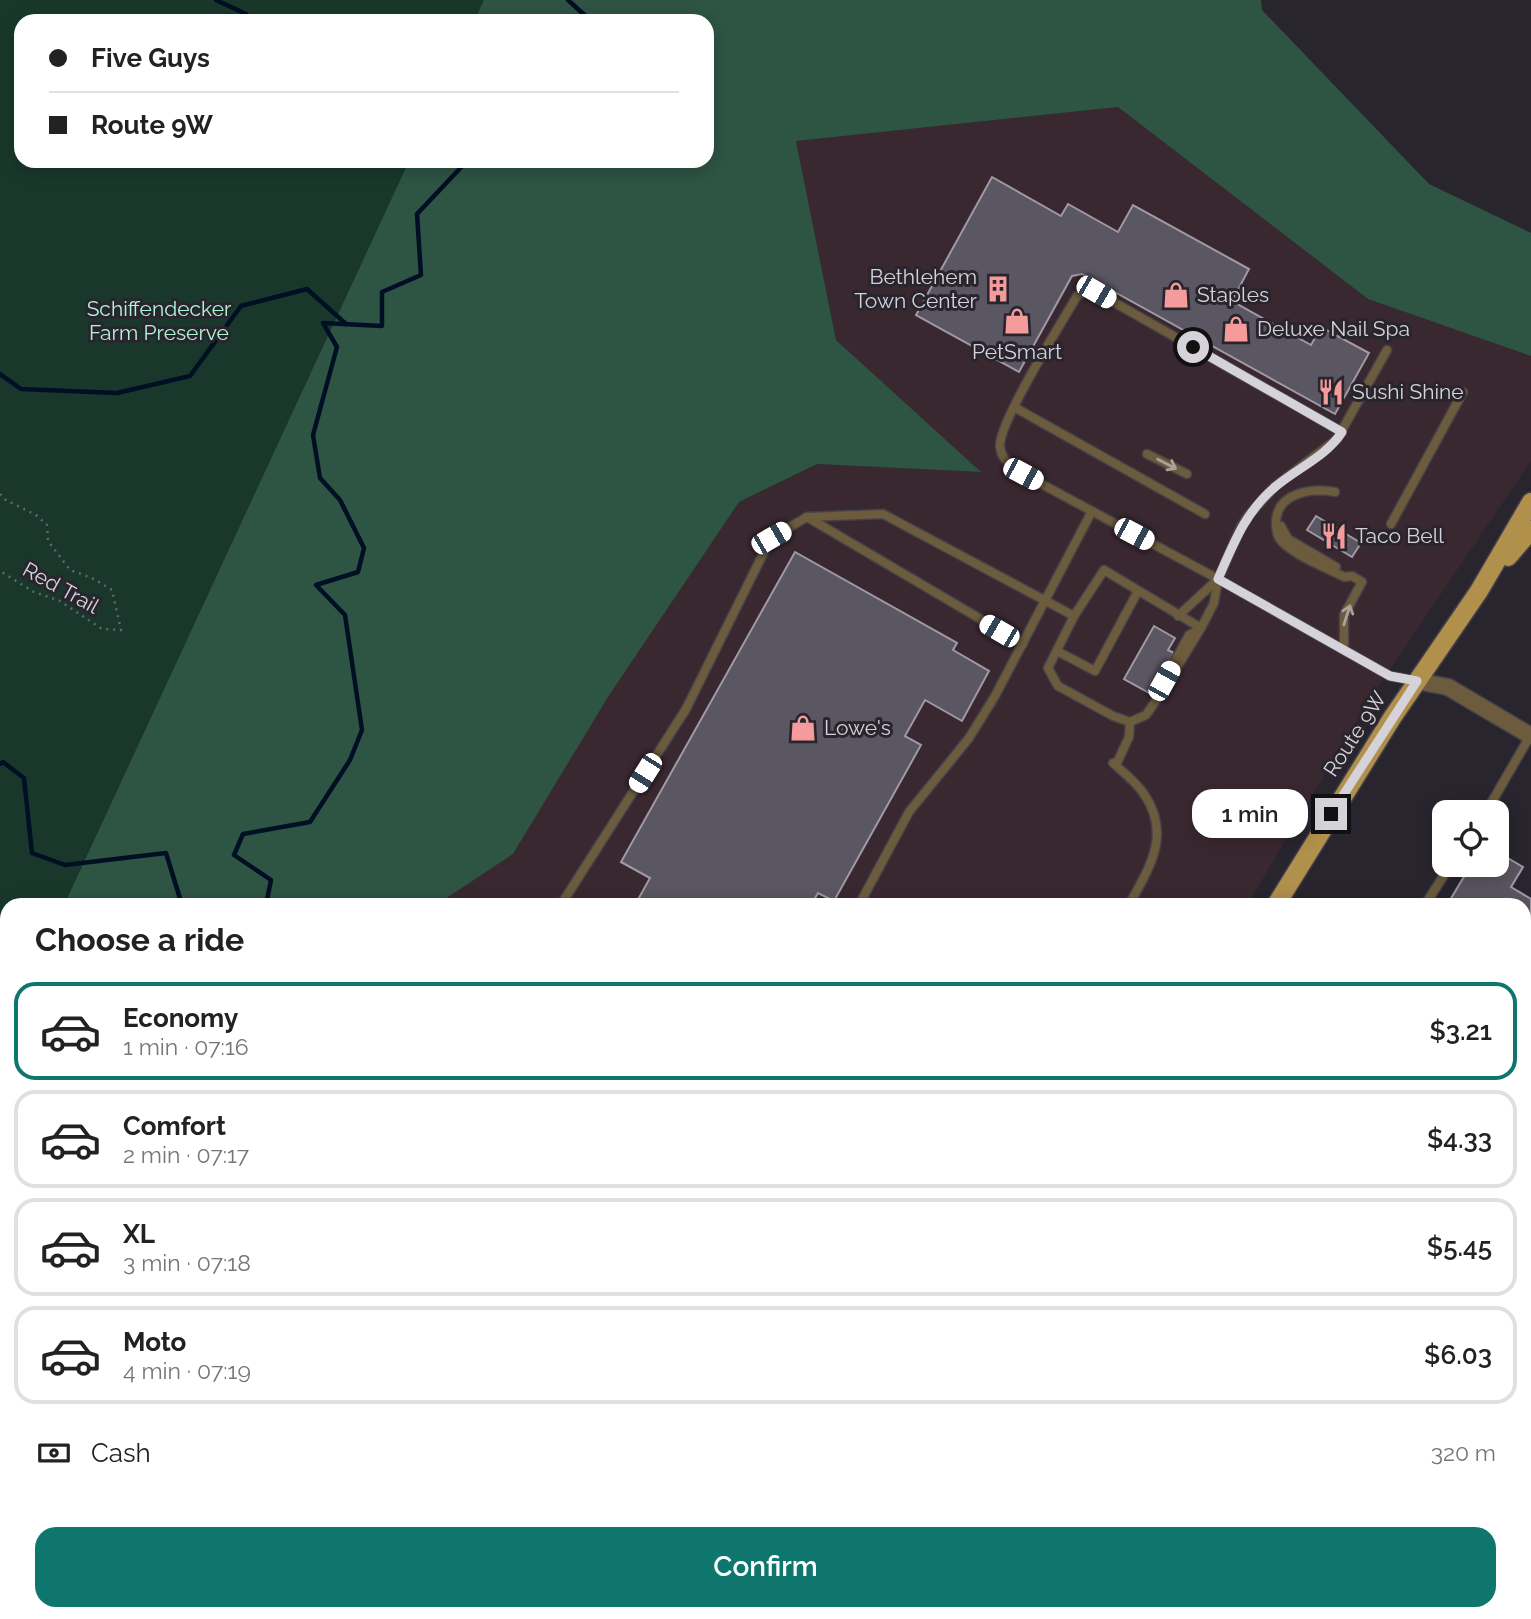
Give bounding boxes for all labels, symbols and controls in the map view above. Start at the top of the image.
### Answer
text: Five Guys [91,43,210,73]
text: Route 9W [91,110,213,140]
place label: Bethlehem Town Center [854,264,978,313]
car [1073,272,1120,312]
building icon: Bethlehem Town Center [983,274,1013,304]
shop icon: Staples [1161,280,1191,310]
place label: Staples [1197,282,1269,307]
park label: Schiffendecker Farm Preserve [87,296,232,345]
shop icon: PetSmart [1002,306,1032,336]
shop icon: Deluxe Nail Spa [1221,314,1251,344]
place label: Deluxe Nail Spa [1257,316,1410,341]
route start [1177,331,1209,363]
place label: PetSmart [972,339,1062,364]
restaurant icon: Sushi Shine [1316,377,1346,407]
place label: Sushi Shine [1352,379,1464,404]
car [1000,455,1047,493]
one-way arrow [1156,457,1177,471]
car [1111,515,1158,553]
car [748,518,795,558]
restaurant icon: Taco Bell [1319,521,1349,551]
place label: Taco Bell [1355,523,1444,548]
street label: Red Trail [19,556,104,619]
one-way arrow [1341,604,1354,626]
car [976,611,1023,651]
car [1145,658,1184,704]
street label: Route 9W [1318,687,1391,781]
shop icon: Lowe's [788,713,818,743]
place label: Lowe's [824,715,891,740]
car [625,750,666,796]
callout: 1 min [1191,790,1306,838]
route end [1315,798,1347,830]
text: 1 min [1221,800,1279,827]
map controls [1432,800,1509,877]
button: locate [1432,800,1509,877]
text: Choose a ride [35,921,244,958]
icon: car [39,1000,102,1063]
text: Economy [123,1003,238,1033]
text: $3.21 [1429,1016,1492,1046]
text: 1 min · 07:16 [123,1033,249,1060]
icon: car [39,1108,102,1171]
text: Comfort [123,1111,226,1141]
text: $4.33 [1427,1124,1492,1154]
text: 2 min · 07:17 [123,1141,249,1168]
icon: car [39,1216,102,1279]
text: XL [123,1219,155,1249]
text: $5.45 [1427,1232,1492,1262]
text: 3 min · 07:18 [123,1249,251,1276]
icon: car [39,1324,102,1387]
text: Moto [123,1327,186,1357]
text: $6.03 [1424,1340,1492,1370]
text: 4 min · 07:19 [123,1357,251,1384]
icon: cash [35,1434,73,1472]
text: Cash [91,1438,151,1468]
text: 320 m [1431,1439,1496,1466]
button: Confirm [35,1527,1496,1607]

